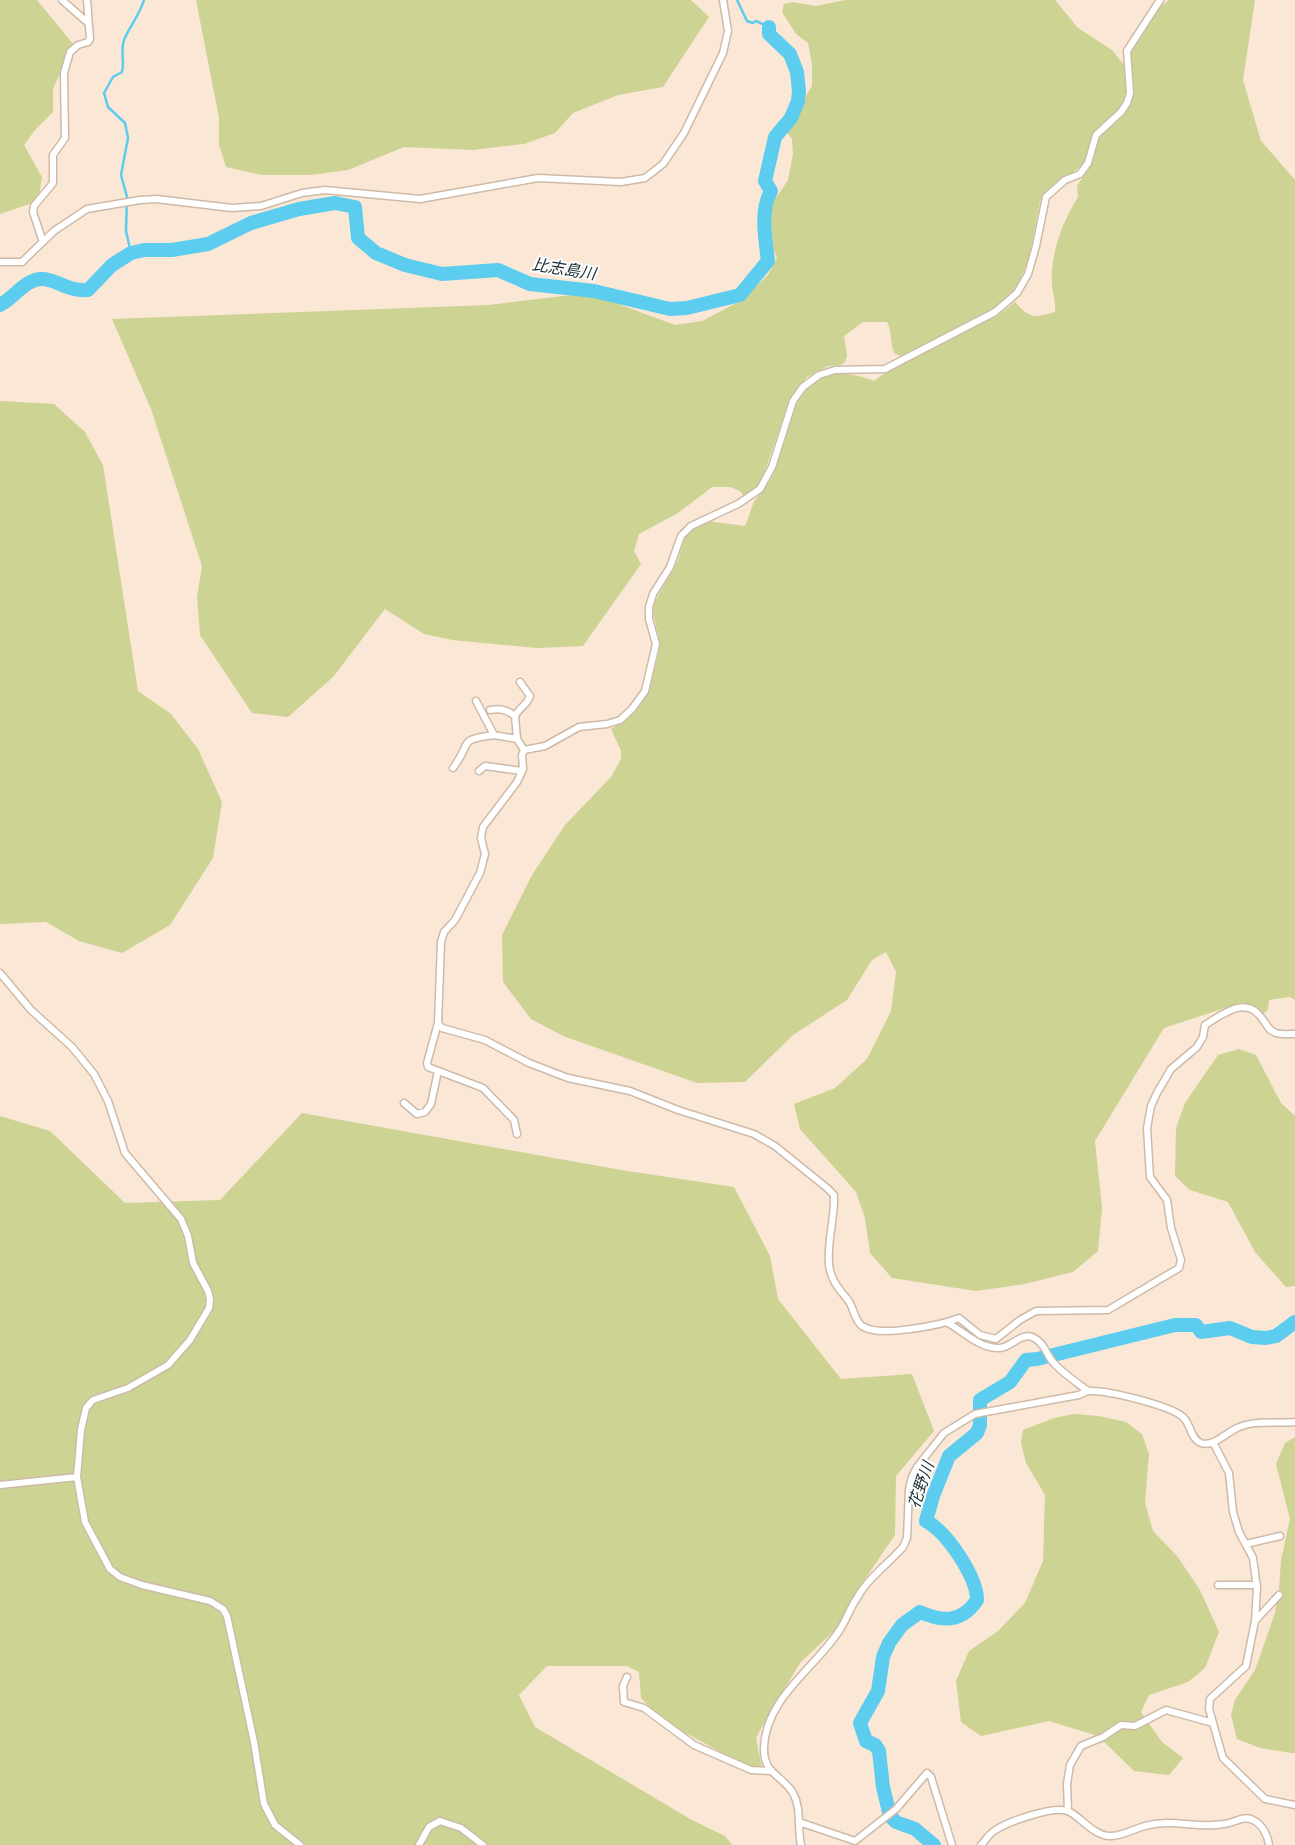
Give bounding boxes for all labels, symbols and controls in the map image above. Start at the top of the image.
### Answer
water label: 比志島川 [531,253,599,286]
water label: 花野川 [902,1457,940,1511]

